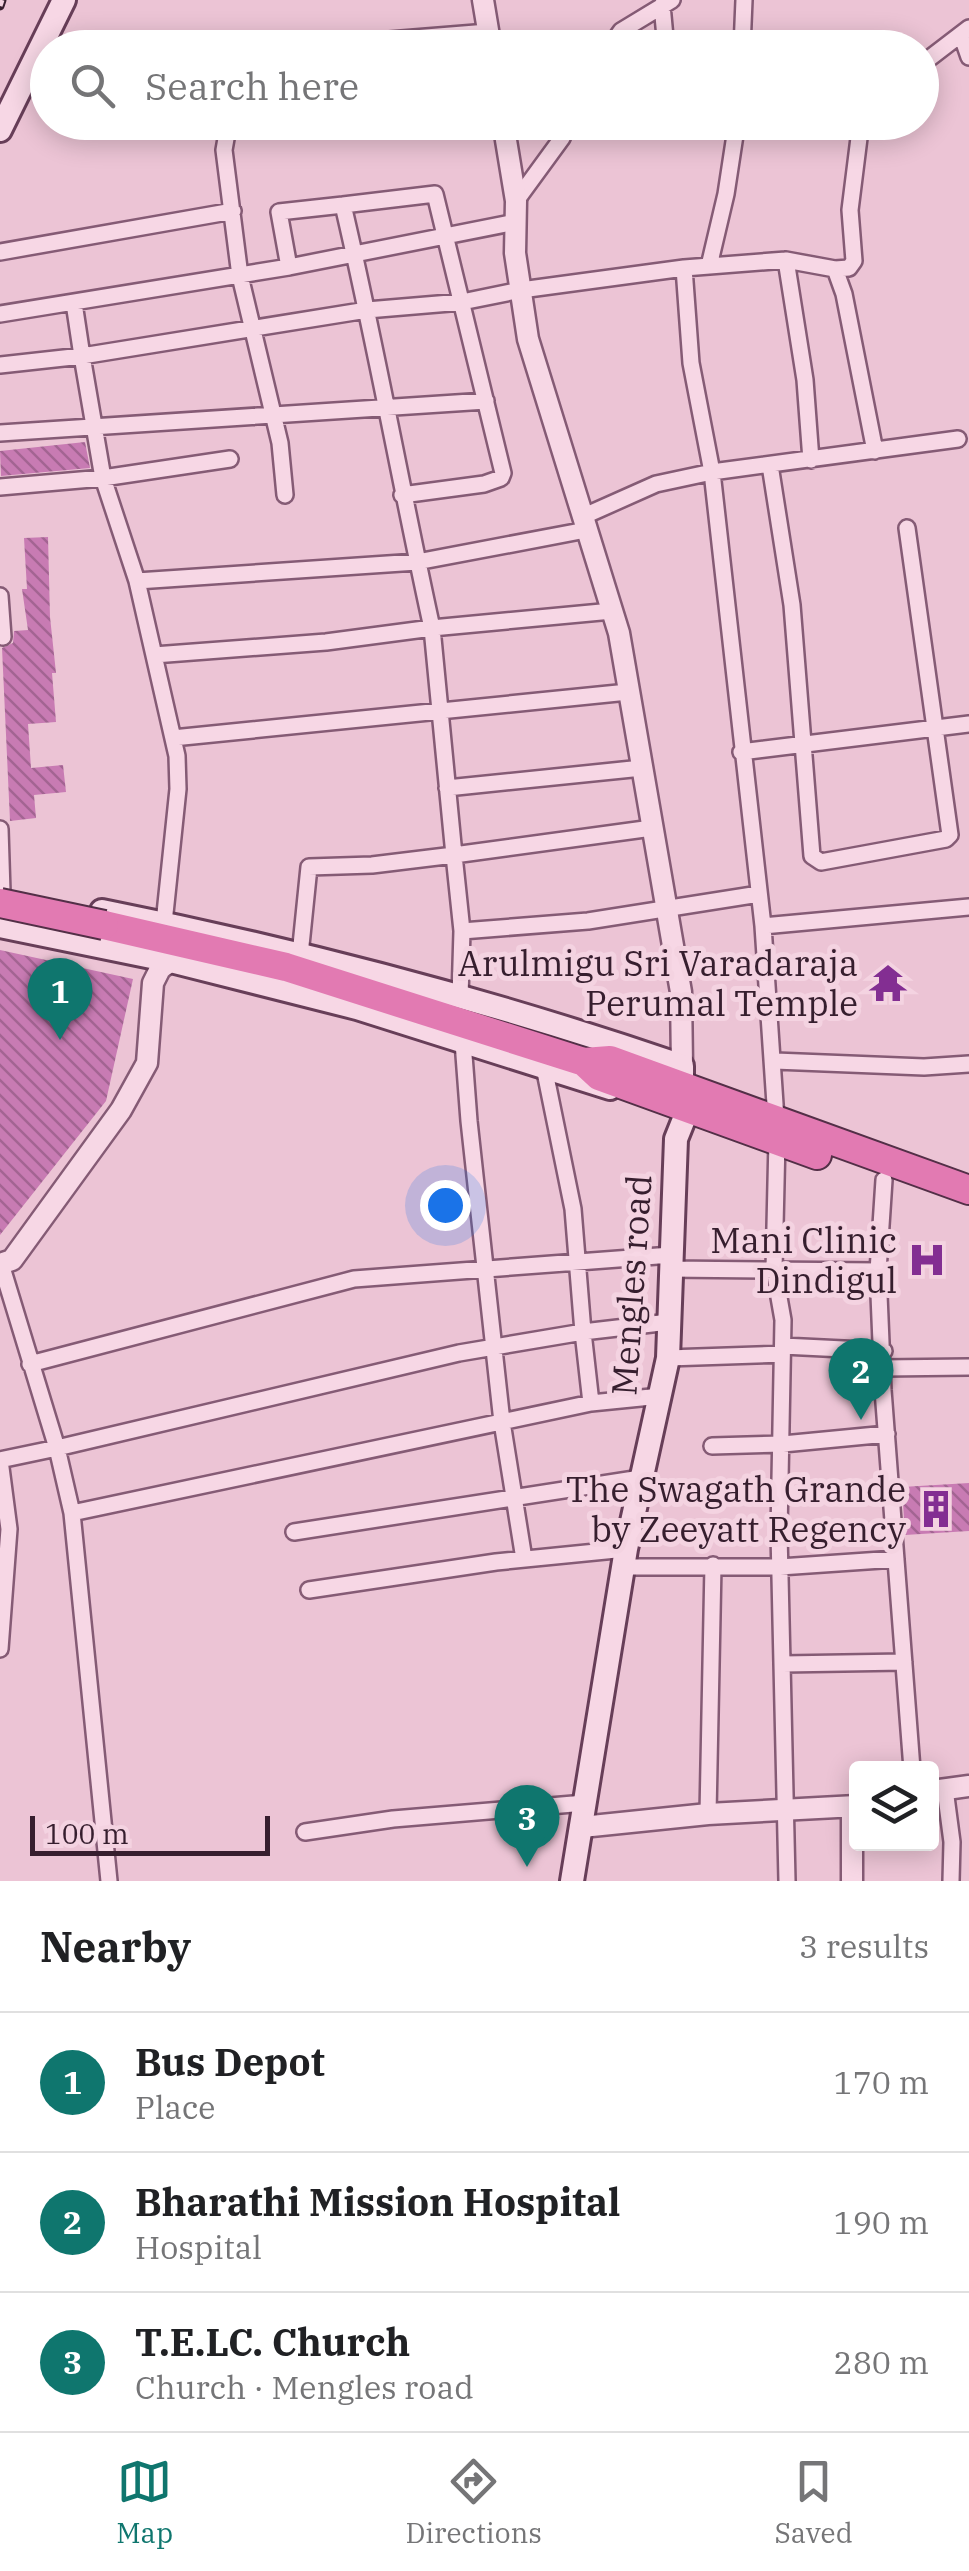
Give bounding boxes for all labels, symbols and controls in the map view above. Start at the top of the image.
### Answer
search box [30,30,939,140]
icon: search [65,58,120,113]
text: Search here [145,61,359,110]
place label: Arulmigu Sri Varadaraja Perumal Temple [458,940,858,1026]
pin: 1 [28,958,92,1040]
temple icon: Arulmigu Sri Varadaraja Perumal Temple [867,962,909,1004]
street label: Mengles road [600,1173,662,1397]
your location [420,1180,471,1231]
place label: Mani Clinic Dindigul [710,1217,897,1303]
hospital icon: Mani Clinic Dindigul [906,1239,948,1281]
pin: 2 [828,1338,894,1420]
place label: The Swagath Grande by Zeeyatt Regency [566,1466,906,1552]
building icon: The Swagath Grande by Zeeyatt Regency [915,1488,957,1530]
map controls [849,1761,939,1851]
button: layers [849,1761,939,1851]
pin: 3 [494,1784,560,1867]
scale bar [30,1811,270,1856]
text: 100 m [45,1815,129,1852]
text: Nearby [40,1919,191,1974]
text: 3 results [799,1925,929,1967]
text: Bus Depot [135,2037,325,2086]
text: 1 [63,2061,82,2103]
text: 170 m [833,2061,929,2103]
text: Place [135,2086,215,2128]
text: Bharathi Mission Hospital [135,2177,620,2226]
text: 2 [63,2201,82,2243]
text: 190 m [833,2201,929,2243]
text: Hospital [135,2226,262,2268]
text: T.E.LC. Church [135,2317,410,2366]
text: 3 [63,2341,82,2383]
text: 280 m [833,2341,929,2383]
text: Church · Mengles road [135,2366,474,2408]
tab: Map [116,2454,173,2551]
tab: Directions [405,2454,542,2551]
tab: Saved [774,2454,853,2551]

